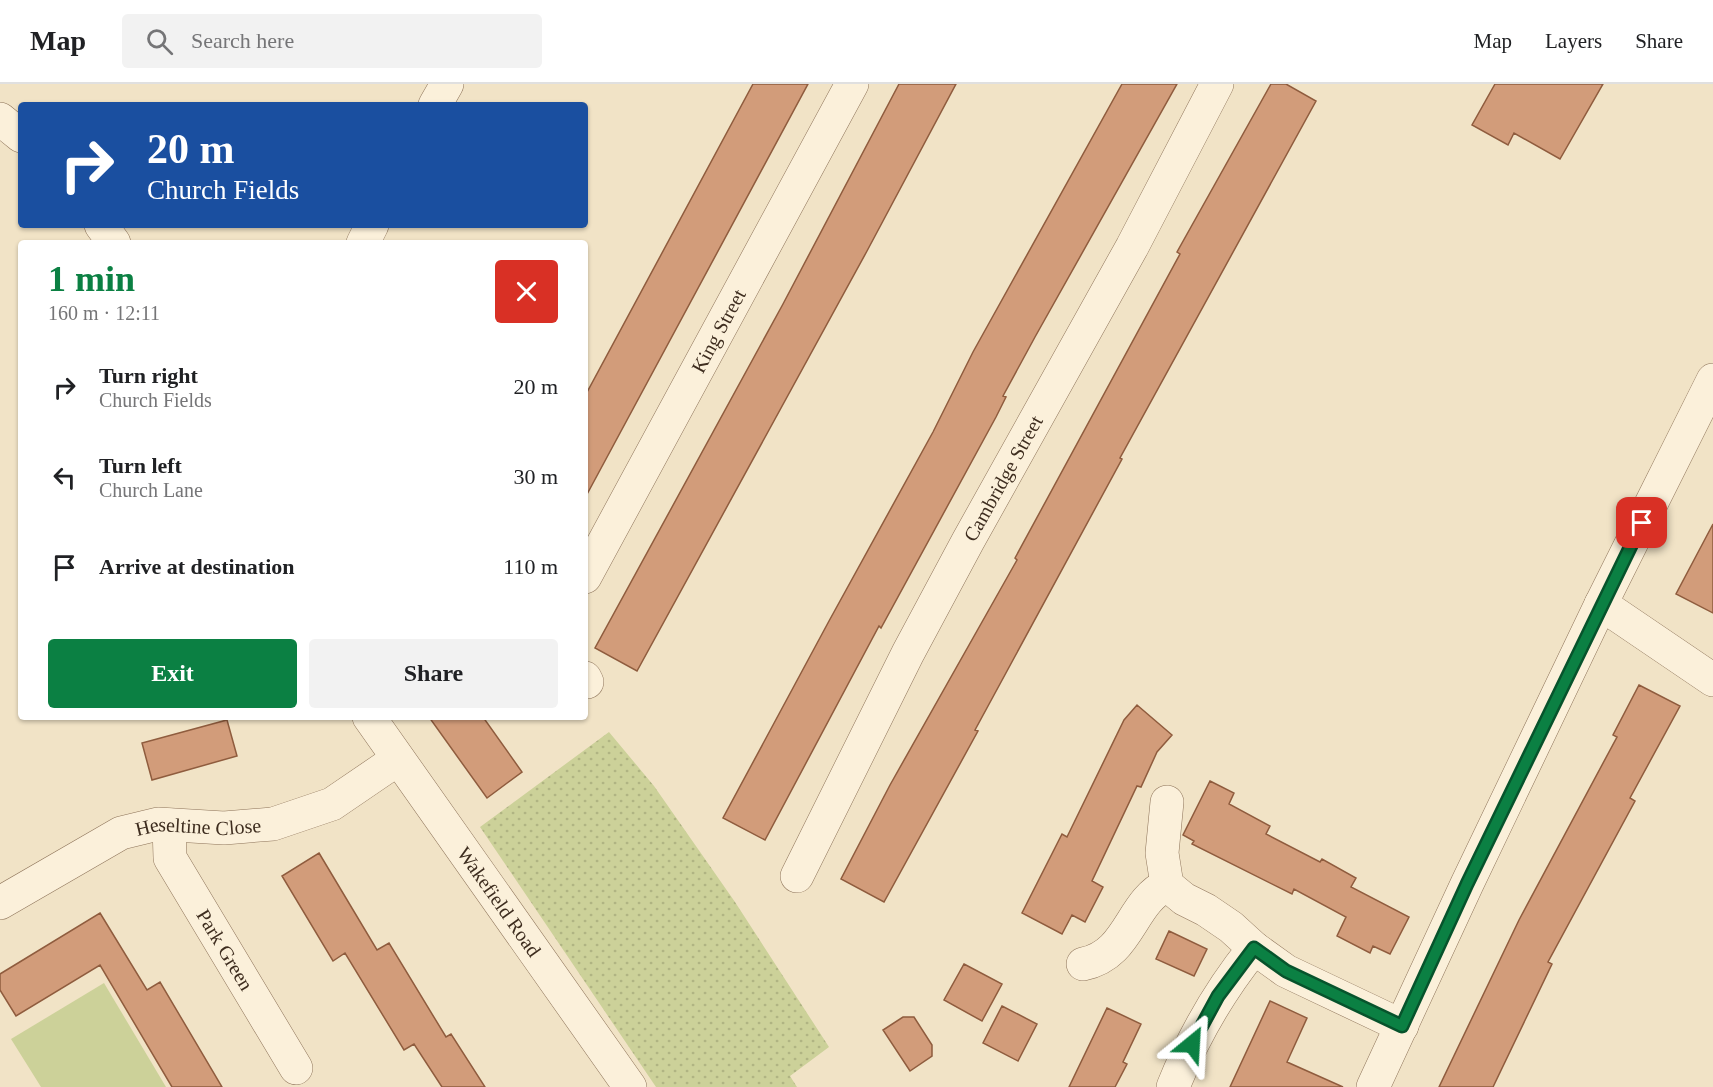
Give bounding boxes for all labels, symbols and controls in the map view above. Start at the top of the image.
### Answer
search box [122,14,542,68]
text: Map [30,25,86,56]
icon: search [143,25,176,58]
text: Search here [191,28,294,53]
text: Map [1474,29,1512,53]
text: Layers [1545,29,1602,53]
text: Share [1635,29,1683,53]
icon: right [48,126,126,204]
text: 20 m [147,126,235,172]
text: Church Fields [147,175,299,205]
text: 1 min [48,259,135,299]
button: close [495,260,558,323]
street label: King Street [687,285,750,376]
text: 160 m · 12:11 [48,302,160,324]
text: Turn right [99,363,198,388]
icon: right [48,371,81,404]
text: 20 m [513,374,558,399]
text: Church Fields [99,389,212,411]
street label: Cambridge Street [959,411,1047,545]
text: Turn left [99,453,182,478]
icon: left [48,461,81,494]
text: 30 m [513,464,558,489]
text: Church Lane [99,479,203,501]
pin [1616,497,1667,548]
icon: arrive [1625,506,1658,539]
icon: arrive [48,551,81,584]
text: Arrive at destination [99,554,295,579]
text: 110 m [503,554,558,579]
button: Exit [48,639,297,708]
button: Share [309,639,558,708]
street label: Heseltine Close [133,813,262,840]
street label: Wakefield Road [453,843,545,961]
street label: Park Green [192,905,258,994]
position arrow [1160,1012,1224,1076]

